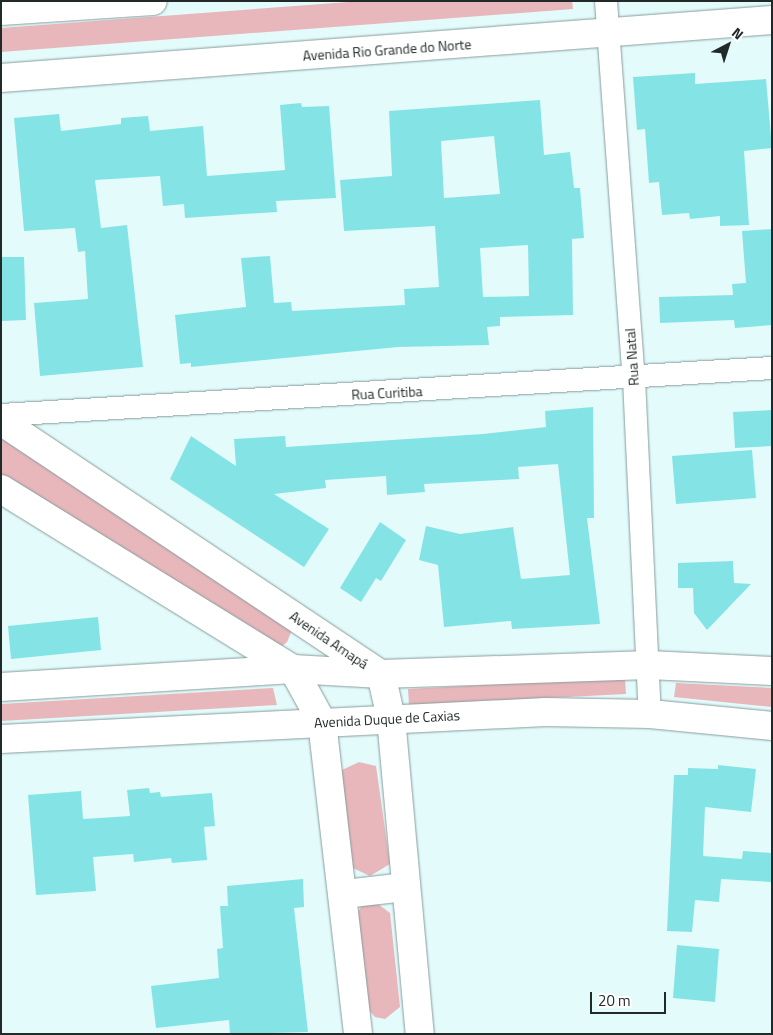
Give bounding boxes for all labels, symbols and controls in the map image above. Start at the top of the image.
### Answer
north arrow [703,20,753,70]
text: N [727,22,748,44]
street label: Avenida Rio Grande do Norte [302,36,472,64]
street label: Rua Natal [622,328,642,386]
street label: Rua Curitiba [351,383,423,403]
street label: Avenida Amapá [286,608,372,672]
street label: Avenida Duque de Caxias [313,707,461,731]
scale bar [593,982,669,1014]
text: 20 m [598,989,631,1012]

